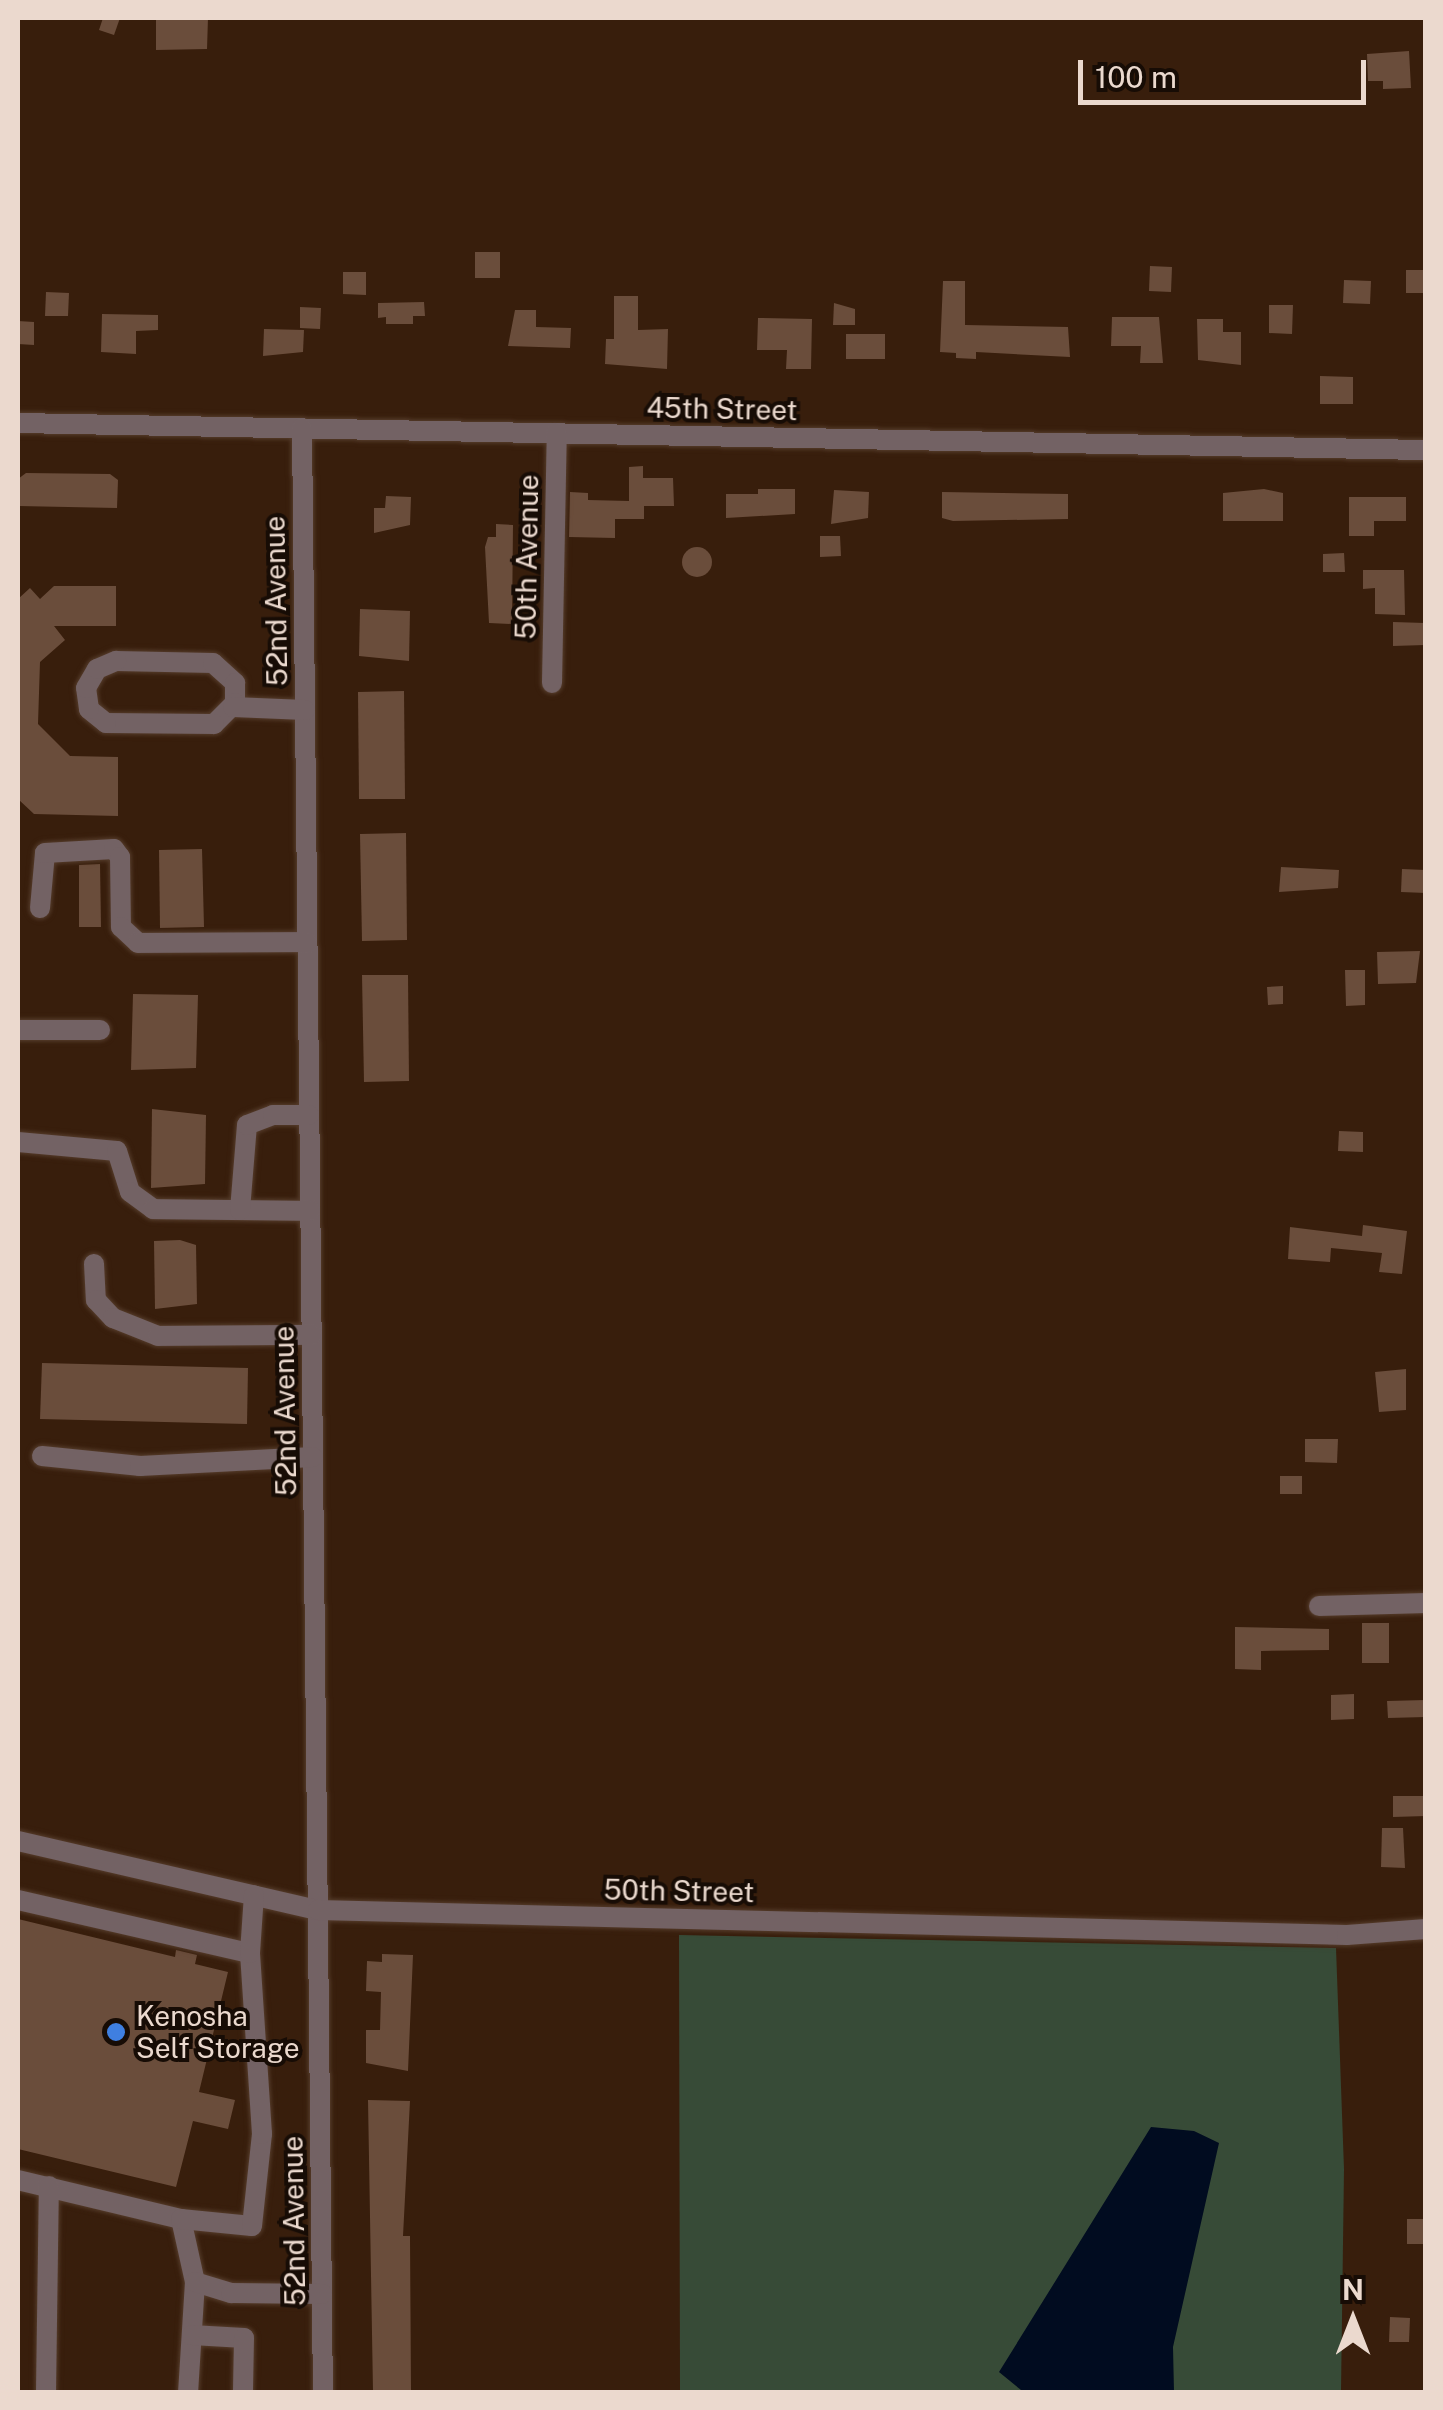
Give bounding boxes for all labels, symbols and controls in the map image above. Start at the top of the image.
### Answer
scale bar [1083,40,1370,102]
text: 100 m [1095,59,1177,95]
street label: 45th Street [646,391,798,427]
street label: 50th Avenue [509,474,545,640]
street label: 52nd Avenue [258,515,294,687]
street label: 52nd Avenue [267,1325,303,1497]
street label: 50th Street [603,1873,755,1909]
place label: Kenosha Self Storage [136,1999,300,2065]
marker: Kenosha Self Storage [105,2021,127,2043]
street label: 52nd Avenue [276,2135,312,2307]
north arrow [1303,2270,1403,2370]
text: N [1342,2273,1364,2306]

